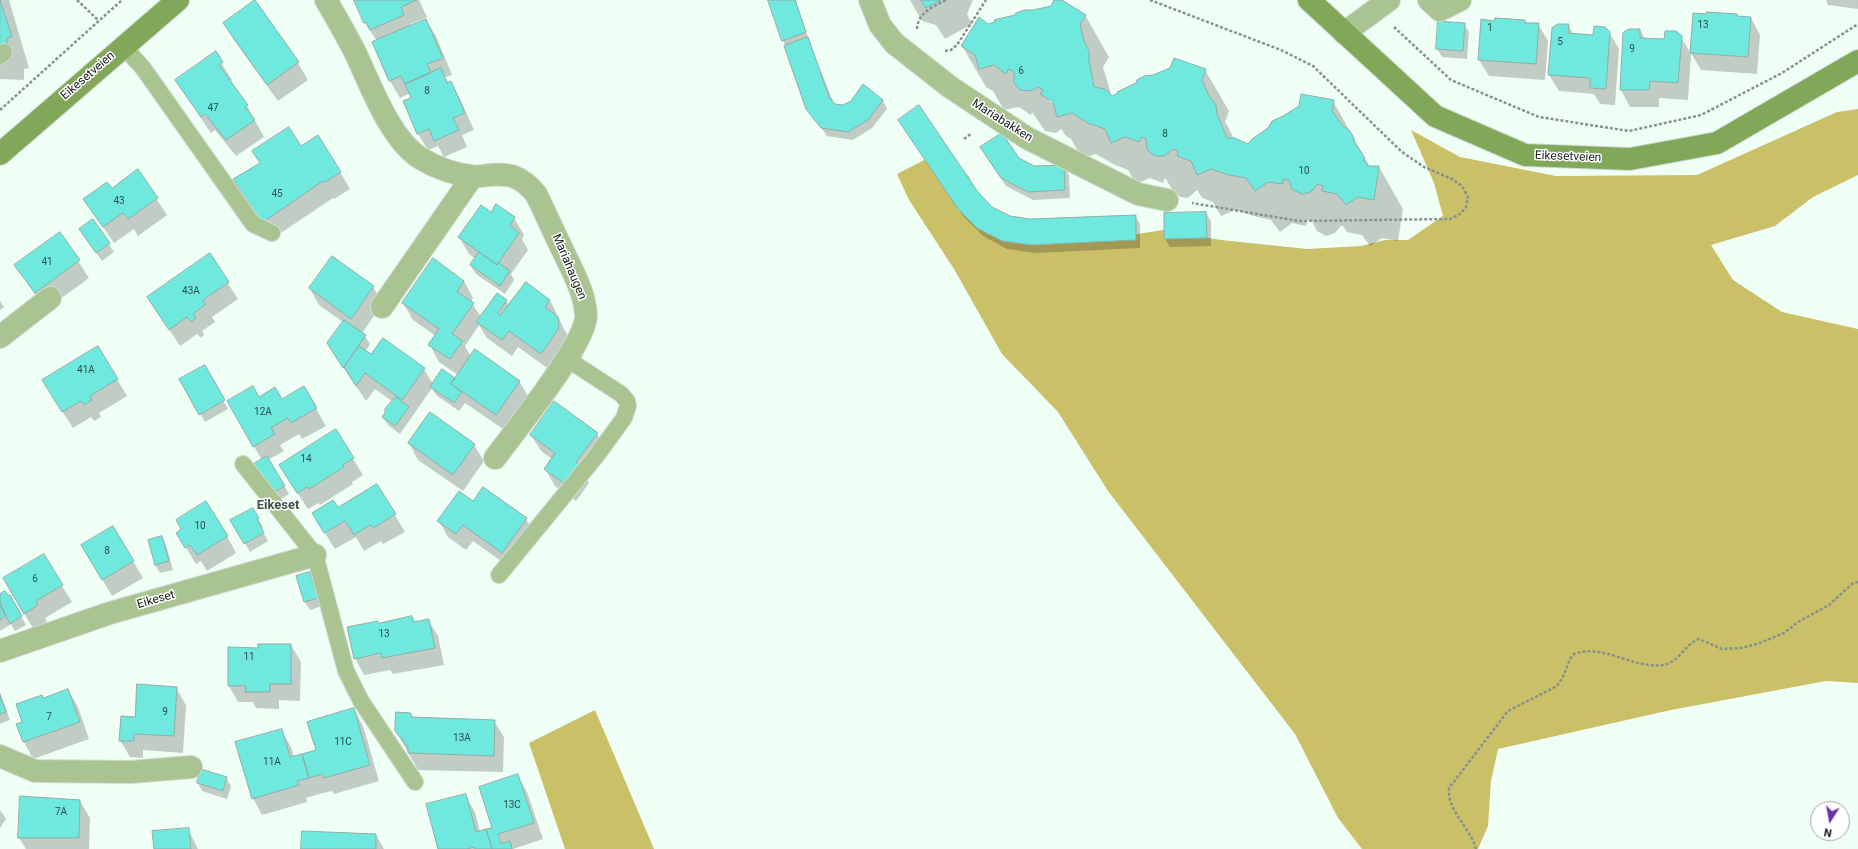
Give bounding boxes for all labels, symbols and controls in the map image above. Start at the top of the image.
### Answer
house number: 13 [1697,19,1709,31]
house number: 1 [1487,22,1493,34]
house number: 5 [1557,36,1563,48]
house number: 9 [1629,43,1635,55]
street label: Eikesetveien [58,49,118,103]
house number: 6 [1018,65,1024,77]
house number: 8 [424,85,430,97]
street label: Mariabakken [969,97,1035,145]
house number: 47 [207,102,219,114]
house number: 8 [1162,128,1168,140]
street label: Eikesetveien [1534,149,1602,165]
house number: 10 [1298,165,1310,177]
house number: 45 [271,188,283,200]
house number: 43 [113,195,125,207]
street label: Mariahaugen [549,232,589,302]
house number: 41 [41,256,53,268]
house number: 43A [182,285,200,297]
house number: 41A [77,364,95,376]
house number: 12A [254,406,272,418]
house number: 14 [300,453,312,465]
district label: Eikeset [257,498,299,514]
house number: 10 [194,520,206,532]
house number: 8 [104,545,110,557]
house number: 6 [32,573,38,585]
street label: Eikeset [135,588,177,612]
house number: 13 [378,628,390,640]
house number: 11 [243,651,255,663]
house number: 9 [162,706,168,718]
house number: 7 [46,711,52,723]
house number: 13A [453,732,471,744]
house number: 11C [334,736,352,748]
house number: 11A [263,756,281,768]
house number: 13C [503,799,521,811]
north arrow [1810,801,1850,841]
house number: 7A [55,806,67,818]
text: N [1823,825,1833,839]

